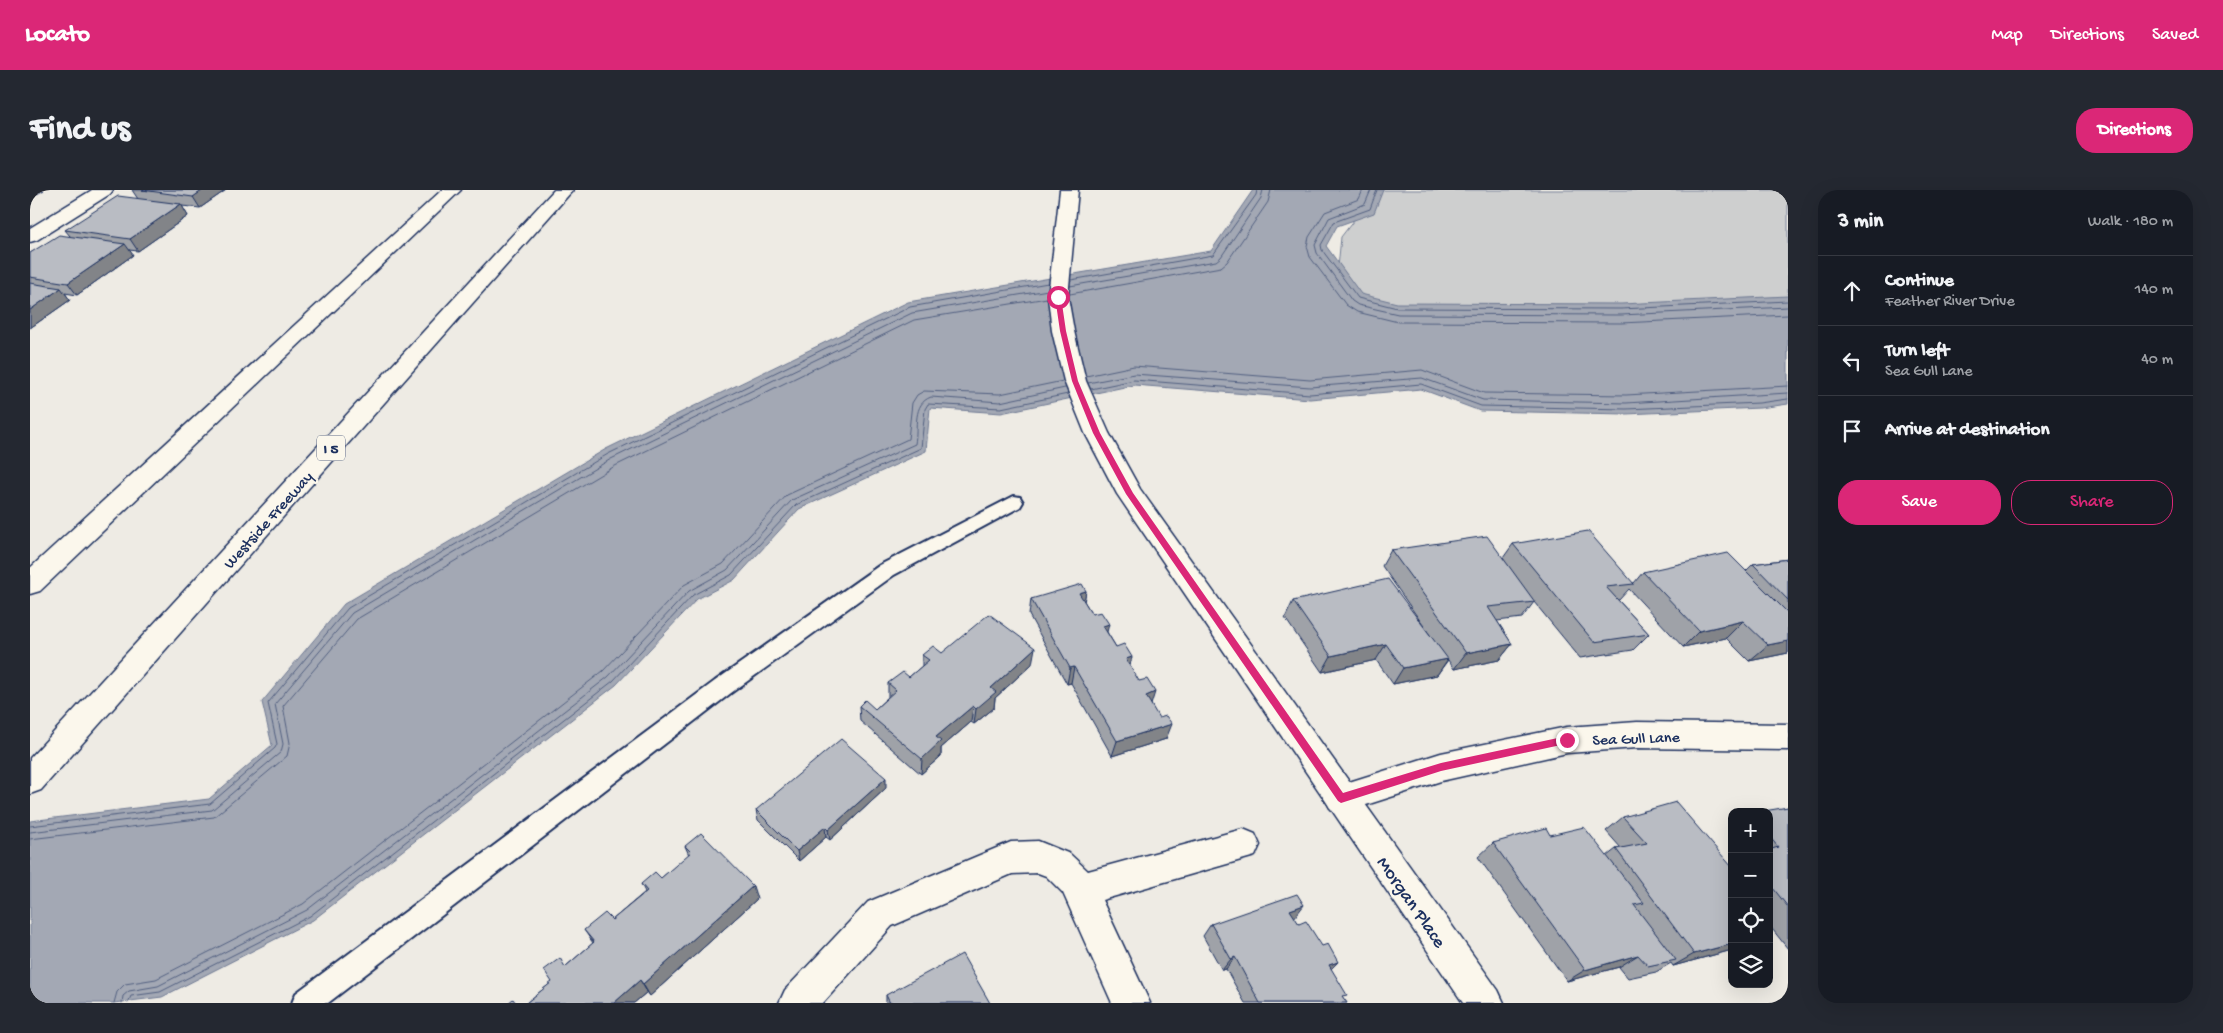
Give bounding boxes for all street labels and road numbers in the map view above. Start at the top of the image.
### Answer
road number: I 5 [317,436,345,460]
street label: Westside Freeway [221,469,318,574]
street label: Sea Gull Lane [1592,729,1681,752]
street label: Morgan Place [1370,853,1450,953]

